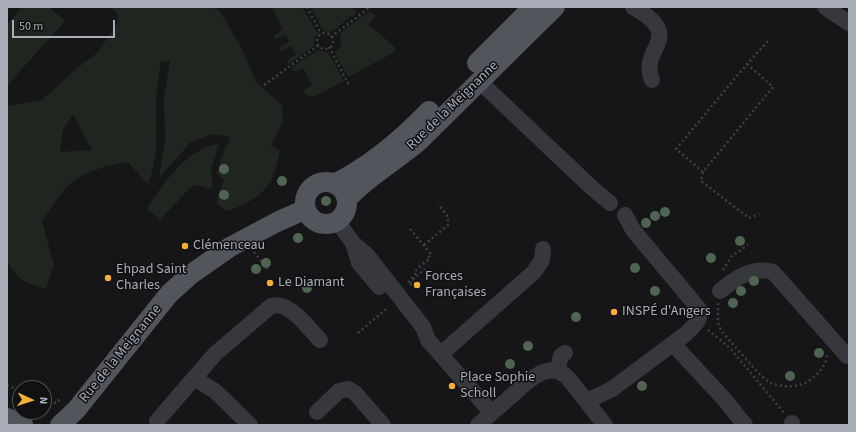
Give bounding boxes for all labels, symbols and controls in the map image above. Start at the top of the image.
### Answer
scale bar [14,12,117,38]
text: 50 m [19,18,43,35]
street label: Rue de la Meignanne [404,58,502,154]
place label: Clémenceau [193,238,265,254]
marker: Clémenceau [180,241,190,251]
place label: Ehpad Saint Charles [116,262,187,294]
place label: Forces Françaises [425,269,486,302]
marker: Ehpad Saint Charles [103,273,113,283]
place label: Le Diamant [278,275,345,291]
marker: Le Diamant [265,278,275,288]
marker: Forces Françaises [412,280,422,290]
street label: Rue de la Meignanne [76,302,166,406]
place label: INSPÉ d'Angers [622,304,711,320]
marker: INSPÉ d'Angers [609,307,619,317]
place label: Place Sophie Scholl [460,370,535,402]
north arrow [12,380,52,420]
marker: Place Sophie Scholl [447,381,457,391]
text: N [36,397,51,405]

